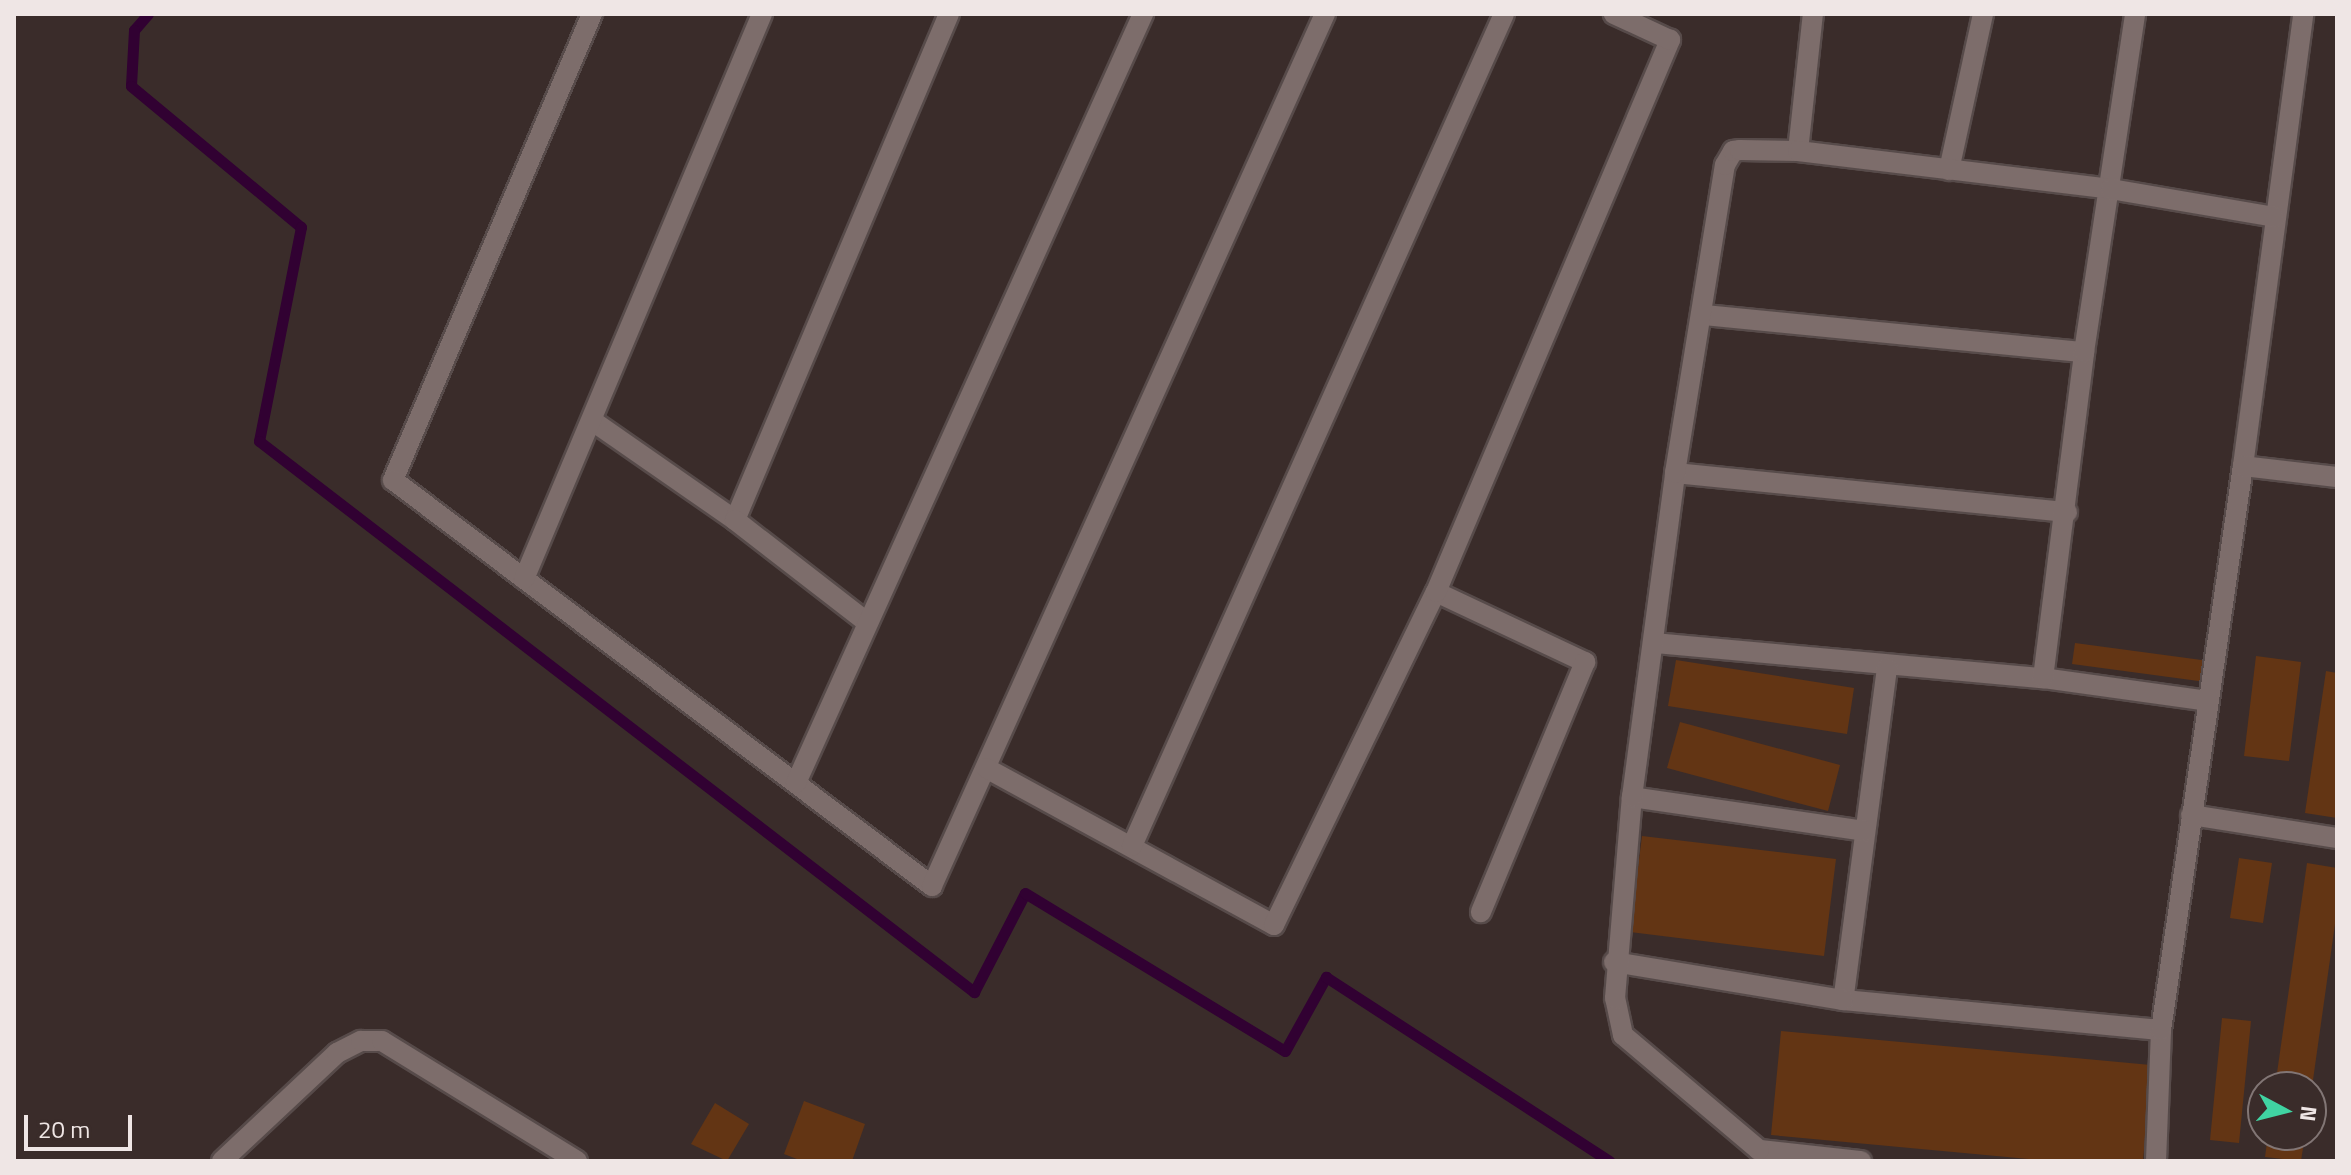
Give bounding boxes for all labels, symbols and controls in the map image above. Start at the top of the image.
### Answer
north arrow [2247,1071,2327,1151]
scale bar [28,1099,136,1149]
text: N [2291,1104,2327,1123]
text: 20 m [38,1111,90,1147]

